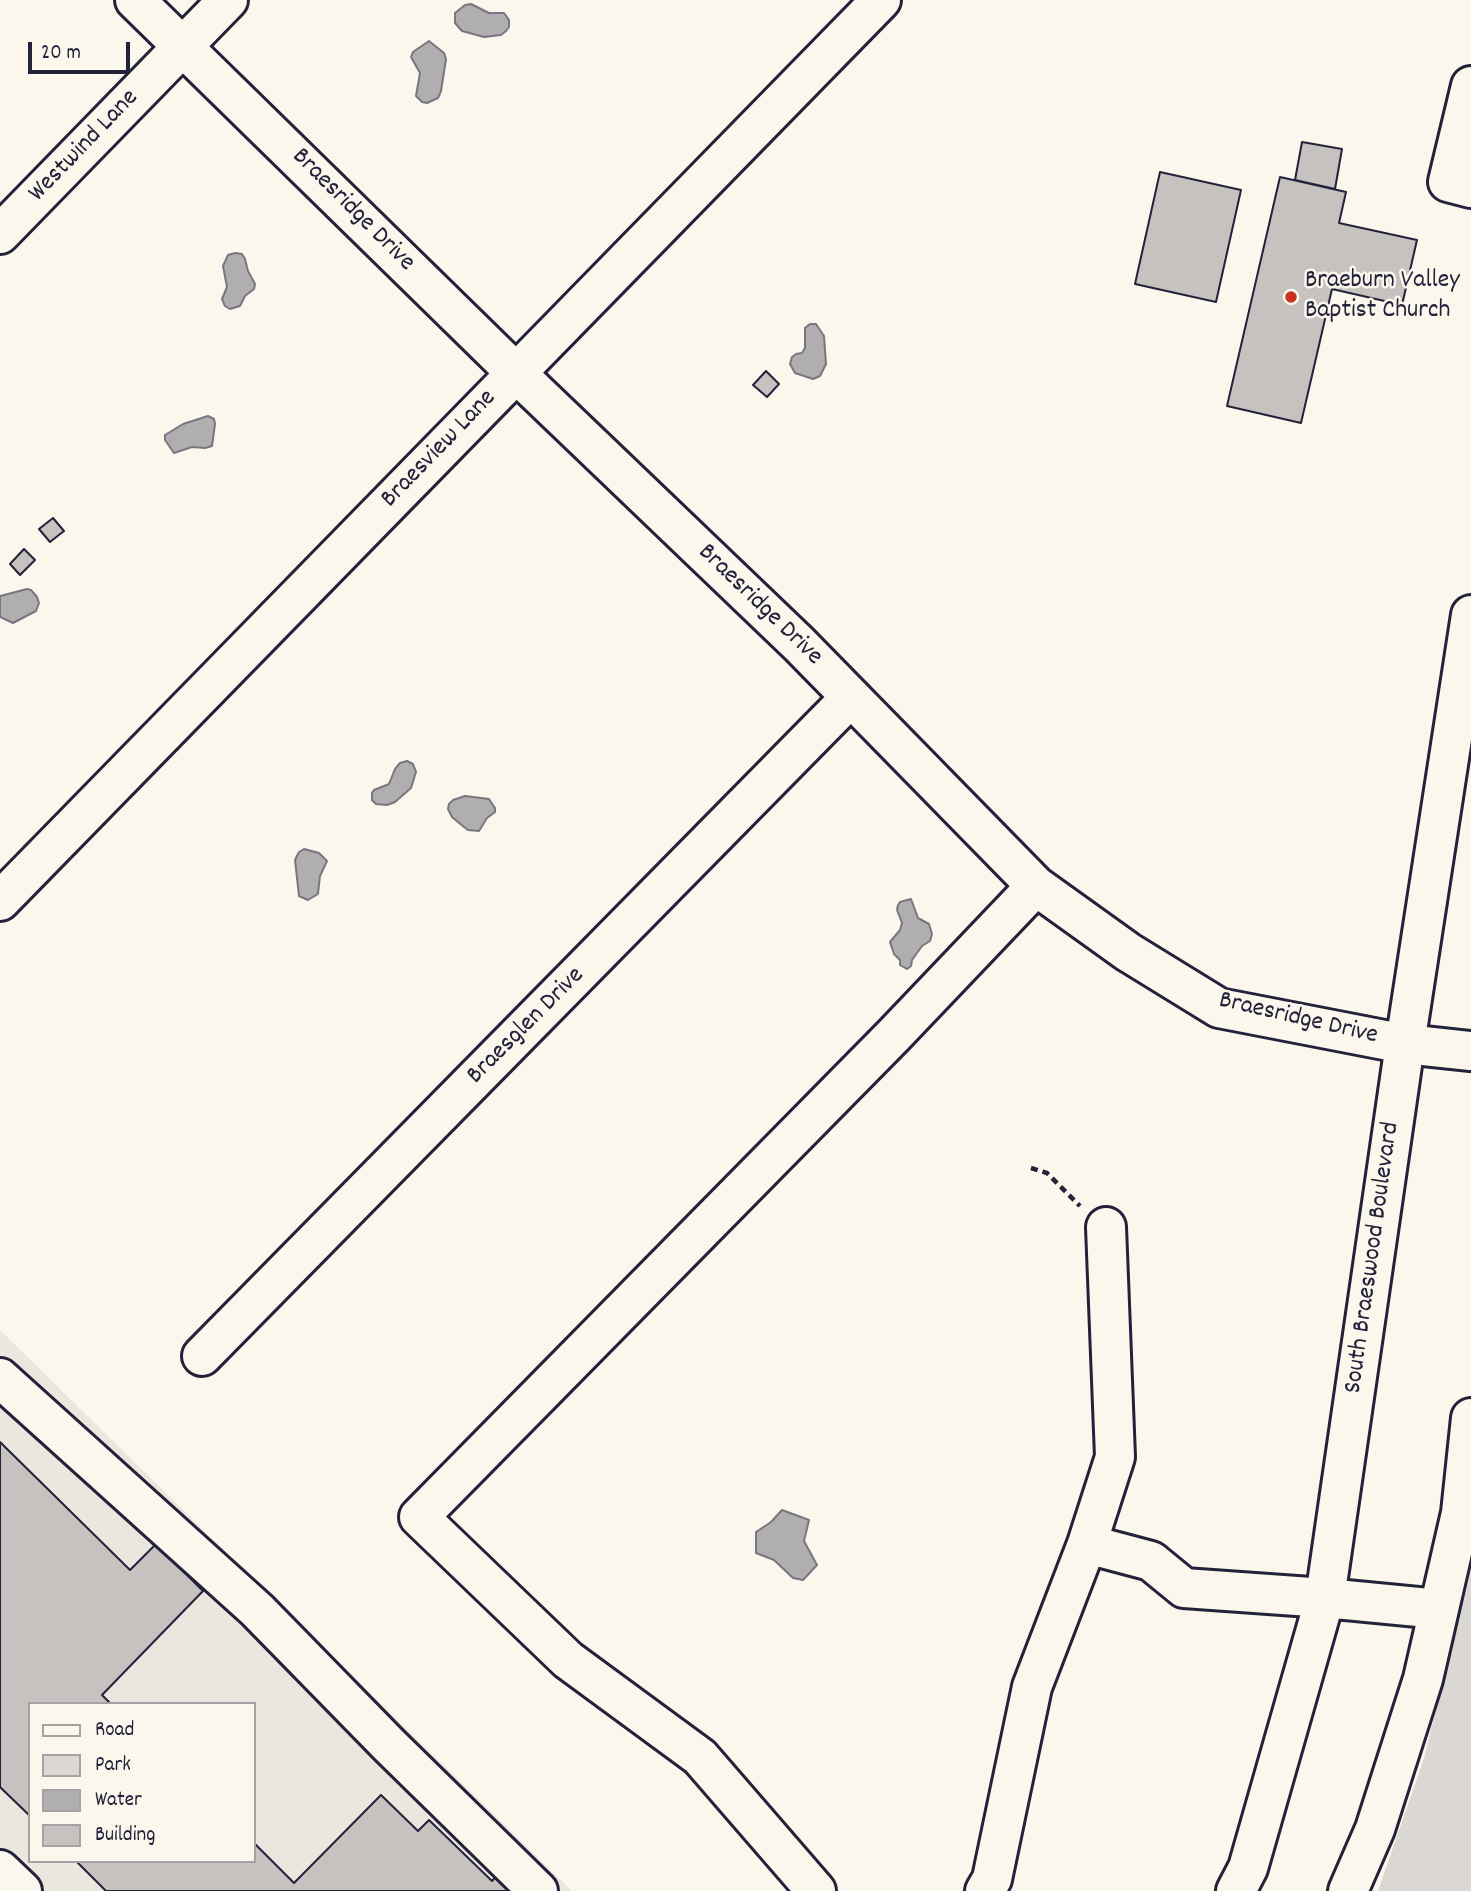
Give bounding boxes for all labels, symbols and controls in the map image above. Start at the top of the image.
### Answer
scale bar [32,28,133,72]
text: 20 m [41,39,81,69]
street label: Westwind Lane [23,84,147,210]
street label: Braesridge Drive [284,143,420,279]
place label: Braeburn Valley Baptist Church [1305,266,1460,328]
marker: Braeburn Valley Baptist Church [1283,289,1299,305]
street label: Braesview Lane [376,384,504,516]
street label: Braesridge Drive [690,538,828,674]
street label: Braesglen Drive [462,962,592,1092]
street label: Braesridge Drive [1216,987,1380,1053]
street label: South Braeswood Boulevard [1339,1120,1409,1396]
legend [28,1702,256,1863]
text: Road [95,1716,134,1746]
text: Park [95,1751,131,1781]
text: Water [95,1786,142,1816]
text: Building [95,1821,155,1851]

